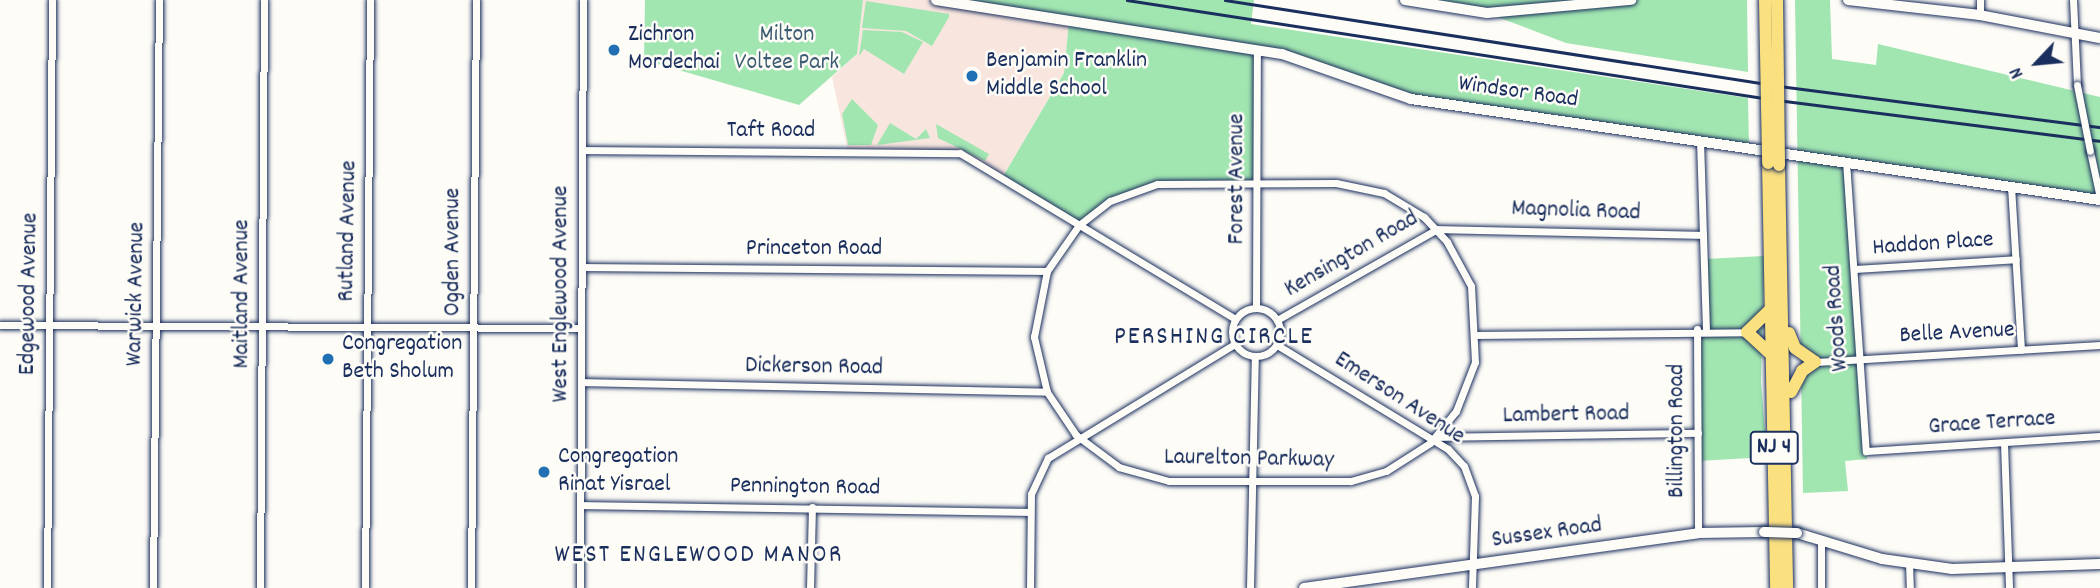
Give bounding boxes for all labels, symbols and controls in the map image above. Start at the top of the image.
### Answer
place label: Zichron Mordechai [628,22,720,78]
park label: Milton Voltee Park [735,22,839,78]
north arrow [2002,28,2072,98]
marker: Zichron Mordechai [606,42,622,58]
place label: Benjamin Franklin Middle School [986,48,1147,104]
text: N [2003,62,2032,83]
marker: Benjamin Franklin Middle School [964,68,980,84]
street label: Windsor Road [1456,70,1580,116]
street label: Forest Avenue [1224,114,1252,244]
street label: Taft Road [727,118,815,146]
street label: Rutland Avenue [333,160,365,302]
street label: West Englewood Avenue [548,186,576,402]
street label: Ogden Avenue [440,188,468,316]
street label: Magnolia Road [1511,195,1641,229]
street label: Kensington Road [1280,205,1424,305]
street label: Edgewood Avenue [14,213,46,375]
street label: Maitland Avenue [229,219,257,369]
street label: Warwick Avenue [121,222,153,366]
street label: Haddon Place [1871,226,1995,264]
street label: Princeton Road [746,236,882,264]
street label: Woods Road [1820,264,1856,372]
street label: Belle Avenue [1899,317,2015,351]
district label: PERSHING CIRCLE [1116,322,1312,354]
place label: Congregation Beth Sholum [342,331,462,387]
street label: Emerson Avenue [1328,346,1470,452]
marker: Congregation Beth Sholum [320,351,336,367]
street label: Dickerson Road [745,352,883,384]
street label: Billington Road [1664,364,1692,498]
street label: Lambert Road [1502,400,1630,432]
street label: Grace Terrace [1927,405,2057,443]
road number: NJ 4 [1750,428,1798,468]
place label: Congregation Rinat Yisrael [558,444,678,500]
street label: Laurelton Parkway [1164,444,1334,476]
marker: Congregation Rinat Yisrael [536,464,552,480]
street label: Pennington Road [729,472,881,504]
street label: Sussex Road [1490,512,1604,556]
district label: WEST ENGLEWOOD MANOR [557,540,841,572]

